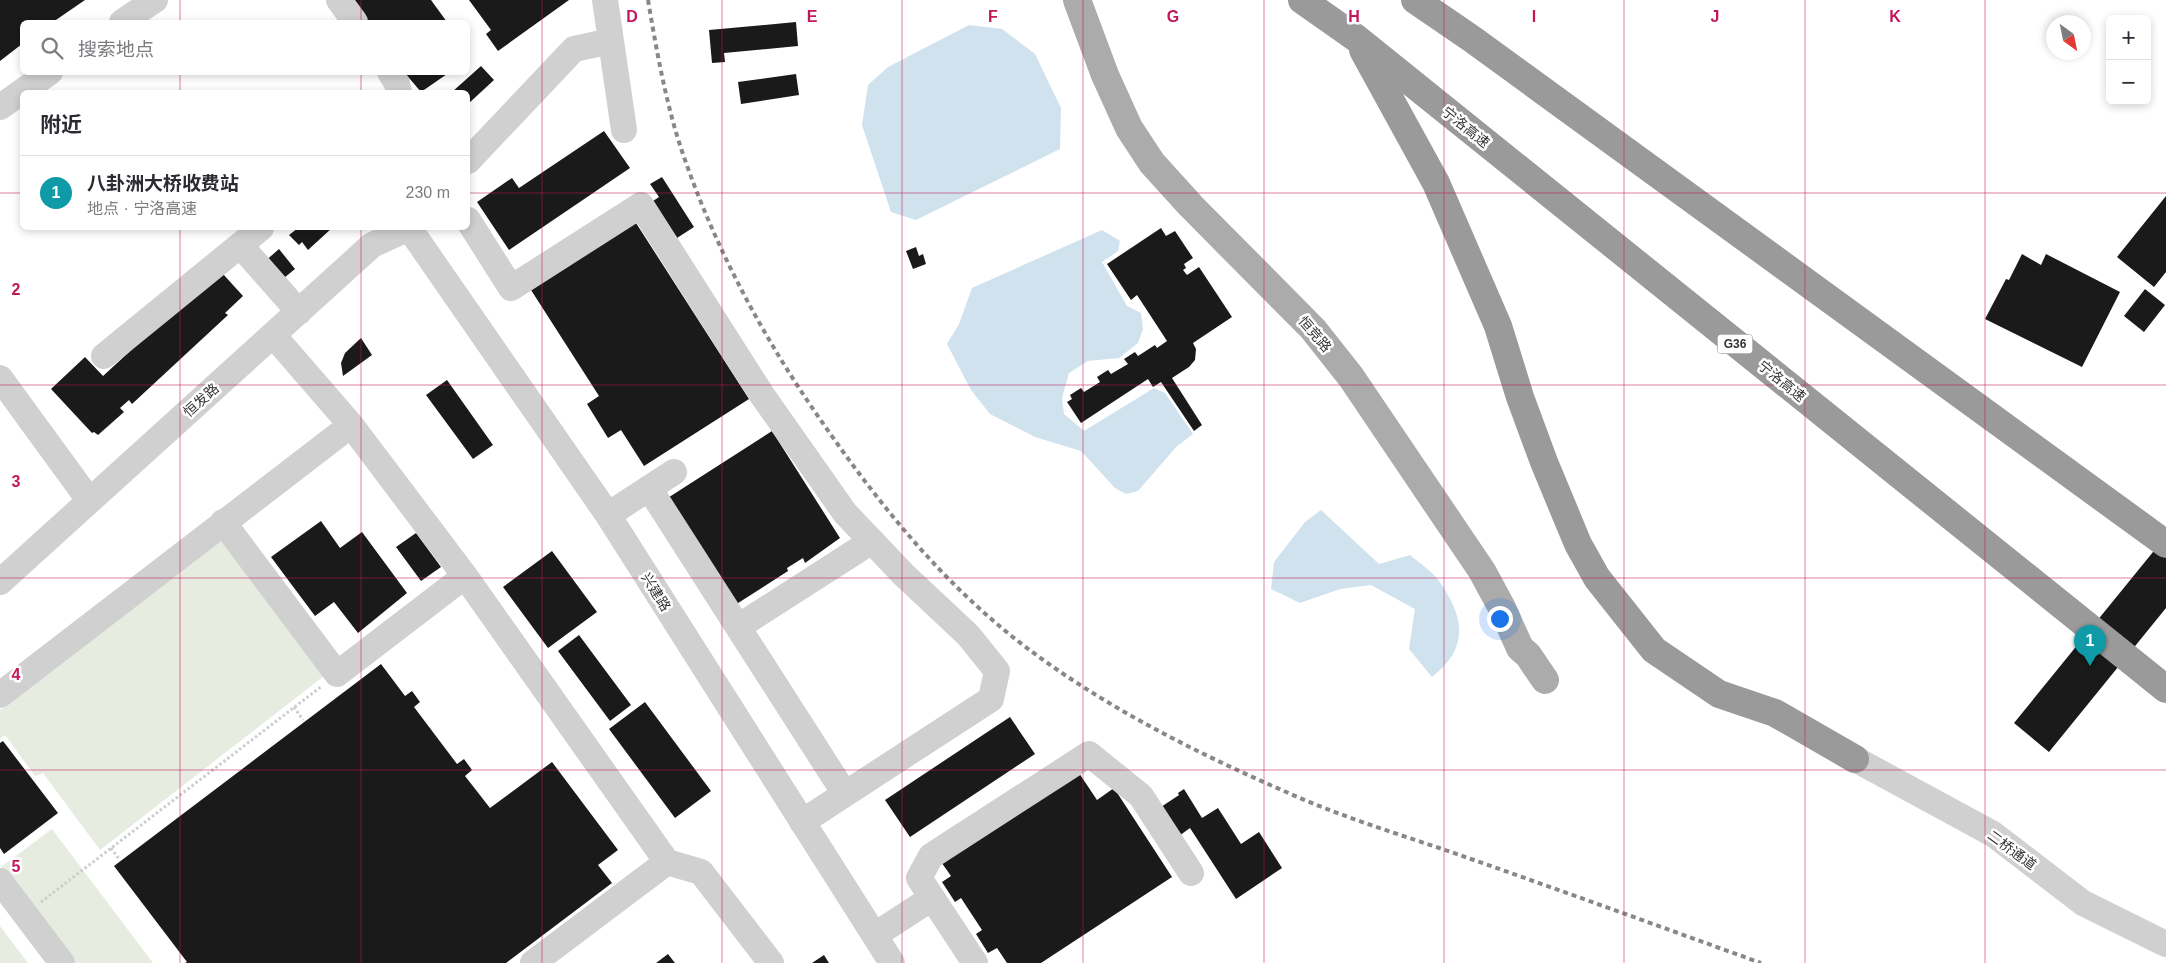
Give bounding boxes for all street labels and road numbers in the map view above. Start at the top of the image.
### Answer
street label: 宁洛高速 [1439,103,1493,151]
street label: 恒竞路 [1295,313,1335,355]
road number: G36 [1718,334,1752,354]
street label: 宁洛高速 [1755,357,1809,405]
street label: 恒发路 [180,380,222,420]
street label: 兴建路 [638,570,674,614]
street label: 二桥通道 [1985,827,2039,873]

